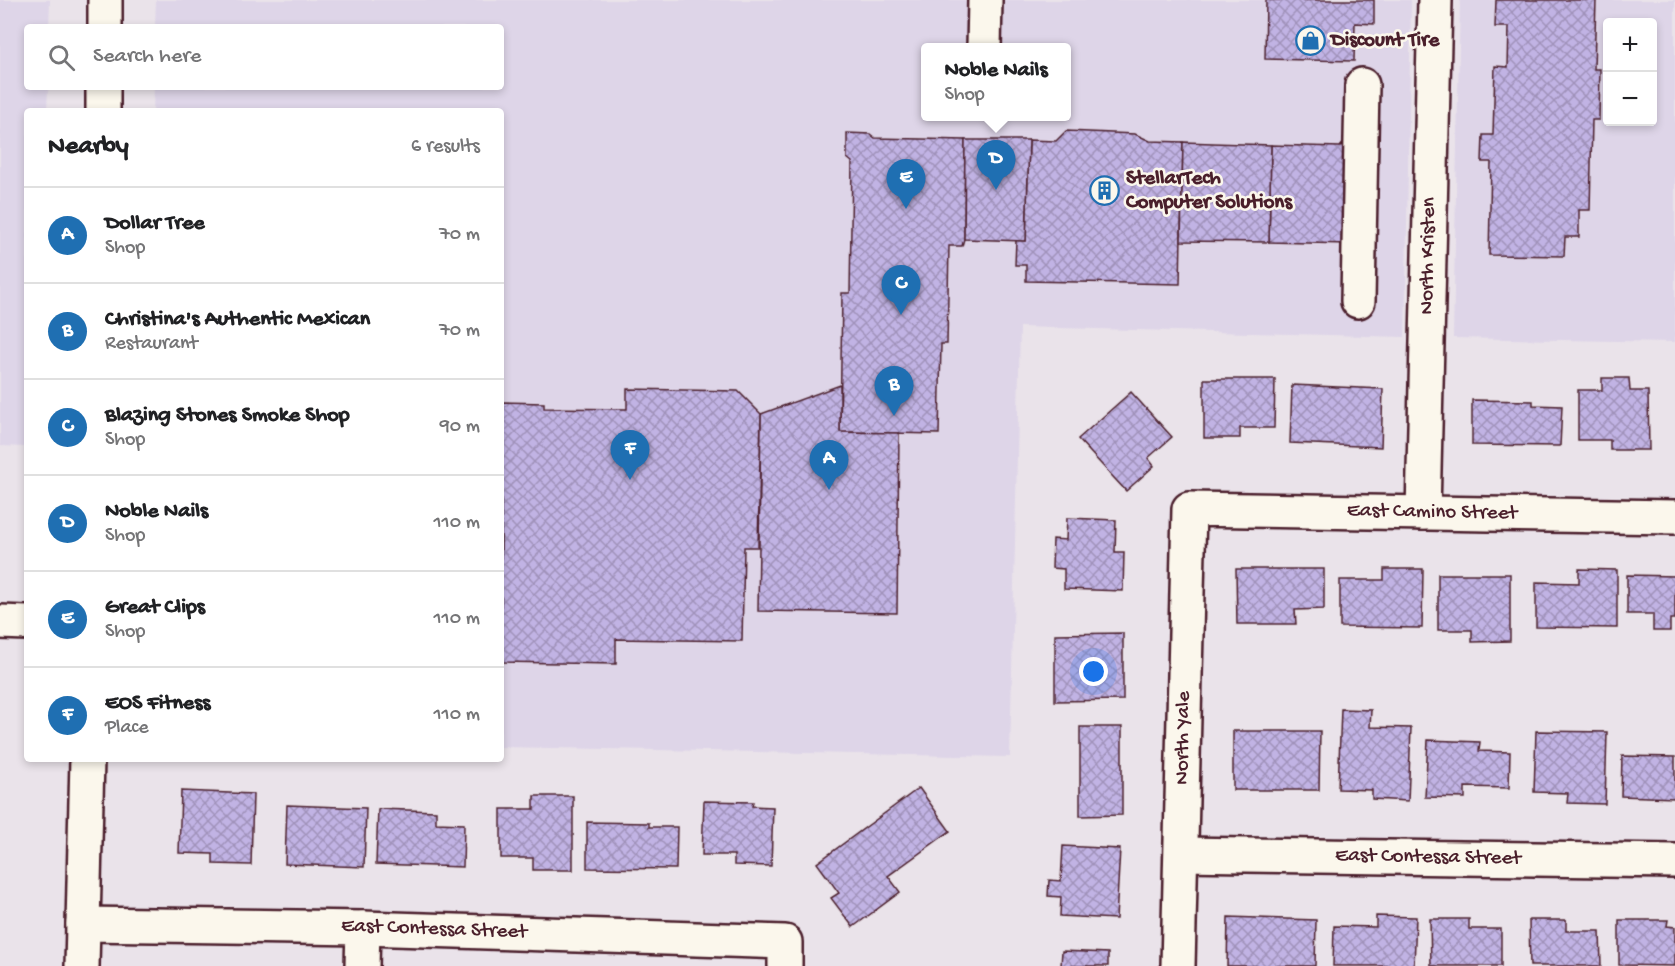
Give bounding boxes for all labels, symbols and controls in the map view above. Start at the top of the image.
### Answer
map controls [1603,18,1657,126]
button: + [1603,18,1657,72]
search box [24,24,504,90]
shop icon: Discount Tire [1294,25,1326,57]
place label: Discount Tire [1329,29,1440,54]
icon: search [45,41,78,74]
popup [921,43,1071,121]
text: Search here [93,44,201,70]
text: Noble Nails [944,58,1048,84]
button: − [1603,72,1657,126]
text: Shop [944,84,985,107]
text: Nearby [48,132,129,163]
text: 6 results [411,136,480,159]
pin: D [976,140,1016,190]
pin: E [886,160,926,209]
place label: StellarTech Computer Solutions [1125,167,1293,216]
building icon: StellarTech Computer Solutions [1089,175,1121,207]
street label: North Kristen [1415,197,1443,315]
text: Dollar Tree [105,211,205,237]
text: A [62,224,73,247]
text: 70 m [439,224,480,247]
text: Shop [105,237,145,260]
pin: C [882,266,920,315]
text: Christina's Authentic Mexican [105,307,370,333]
text: B [62,320,73,343]
text: 70 m [439,320,480,343]
text: Restaurant [105,333,198,356]
pin: B [874,366,914,416]
text: Blazing Stones Smoke Shop [105,403,350,429]
text: C [62,416,73,439]
text: 90 m [440,416,480,439]
text: Shop [105,429,145,452]
pin: F [610,430,650,480]
pin: A [810,440,848,490]
text: Noble Nails [105,499,208,525]
street label: East Camino Street [1347,499,1520,527]
text: D [61,512,74,535]
text: 110 m [434,512,480,535]
text: Shop [105,525,145,548]
text: Great Clips [105,595,205,621]
text: E [61,608,74,631]
text: 110 m [434,608,480,631]
text: Shop [105,621,145,644]
your location [1079,657,1108,686]
street label: North Yale [1171,690,1197,785]
text: EOS Fitness [105,691,210,717]
text: F [62,704,73,727]
text: 110 m [434,704,480,727]
text: Place [105,717,149,740]
street label: East Contessa Street [1335,844,1524,872]
street label: East Contessa Street [341,914,530,946]

